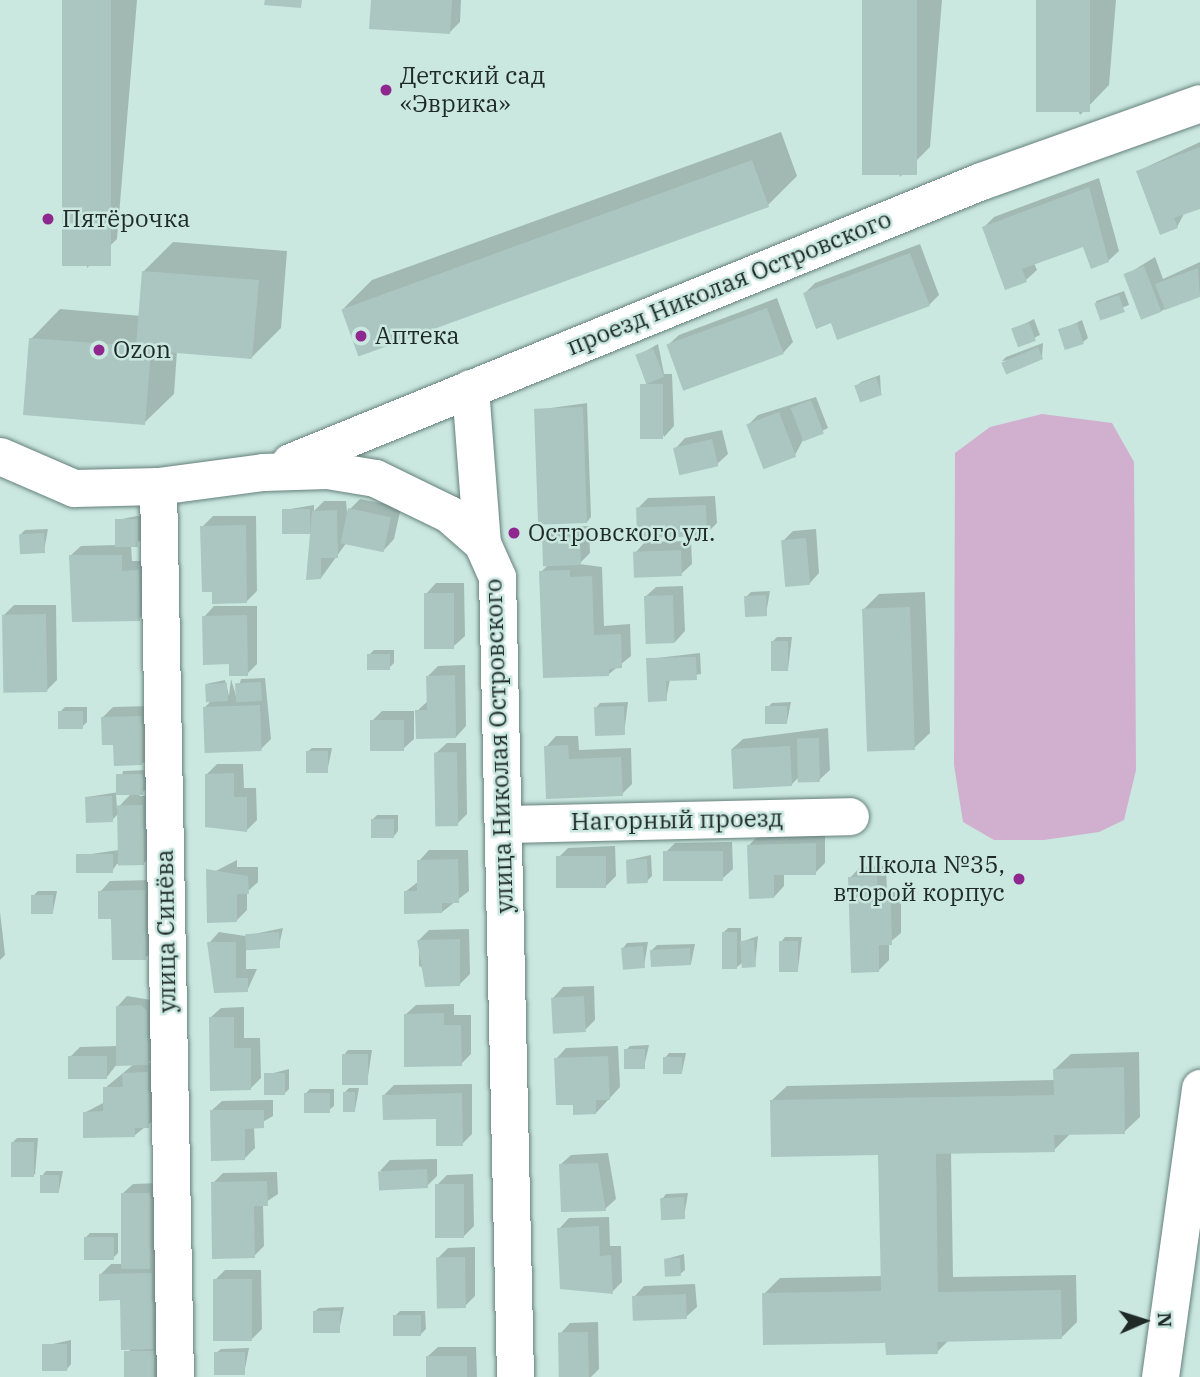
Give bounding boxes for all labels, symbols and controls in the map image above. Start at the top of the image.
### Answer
place label: Детский сад «Эврика» [400,62,545,118]
marker: Детский сад «Эврика» [378,82,394,98]
place label: Пятёрочка [62,205,190,233]
street label: проезд Николая Островского [562,205,896,361]
marker: Пятёрочка [40,211,56,227]
place label: Аптека [375,322,460,350]
marker: Аптека [353,328,369,344]
place label: Ozon [113,336,171,364]
marker: Ozon [91,342,107,358]
place label: Островского ул. [528,519,715,547]
marker: Островского ул. [506,525,522,541]
street label: улица Николая Островского [479,578,519,914]
street label: Нагорный проезд [571,804,783,836]
street label: улица Синёва [150,849,182,1013]
place label: Школа №35, второй корпус [833,851,1005,907]
marker: Школа №35, второй корпус [1011,871,1027,887]
north arrow [1109,1286,1179,1356]
text: N [1153,1312,1177,1328]

